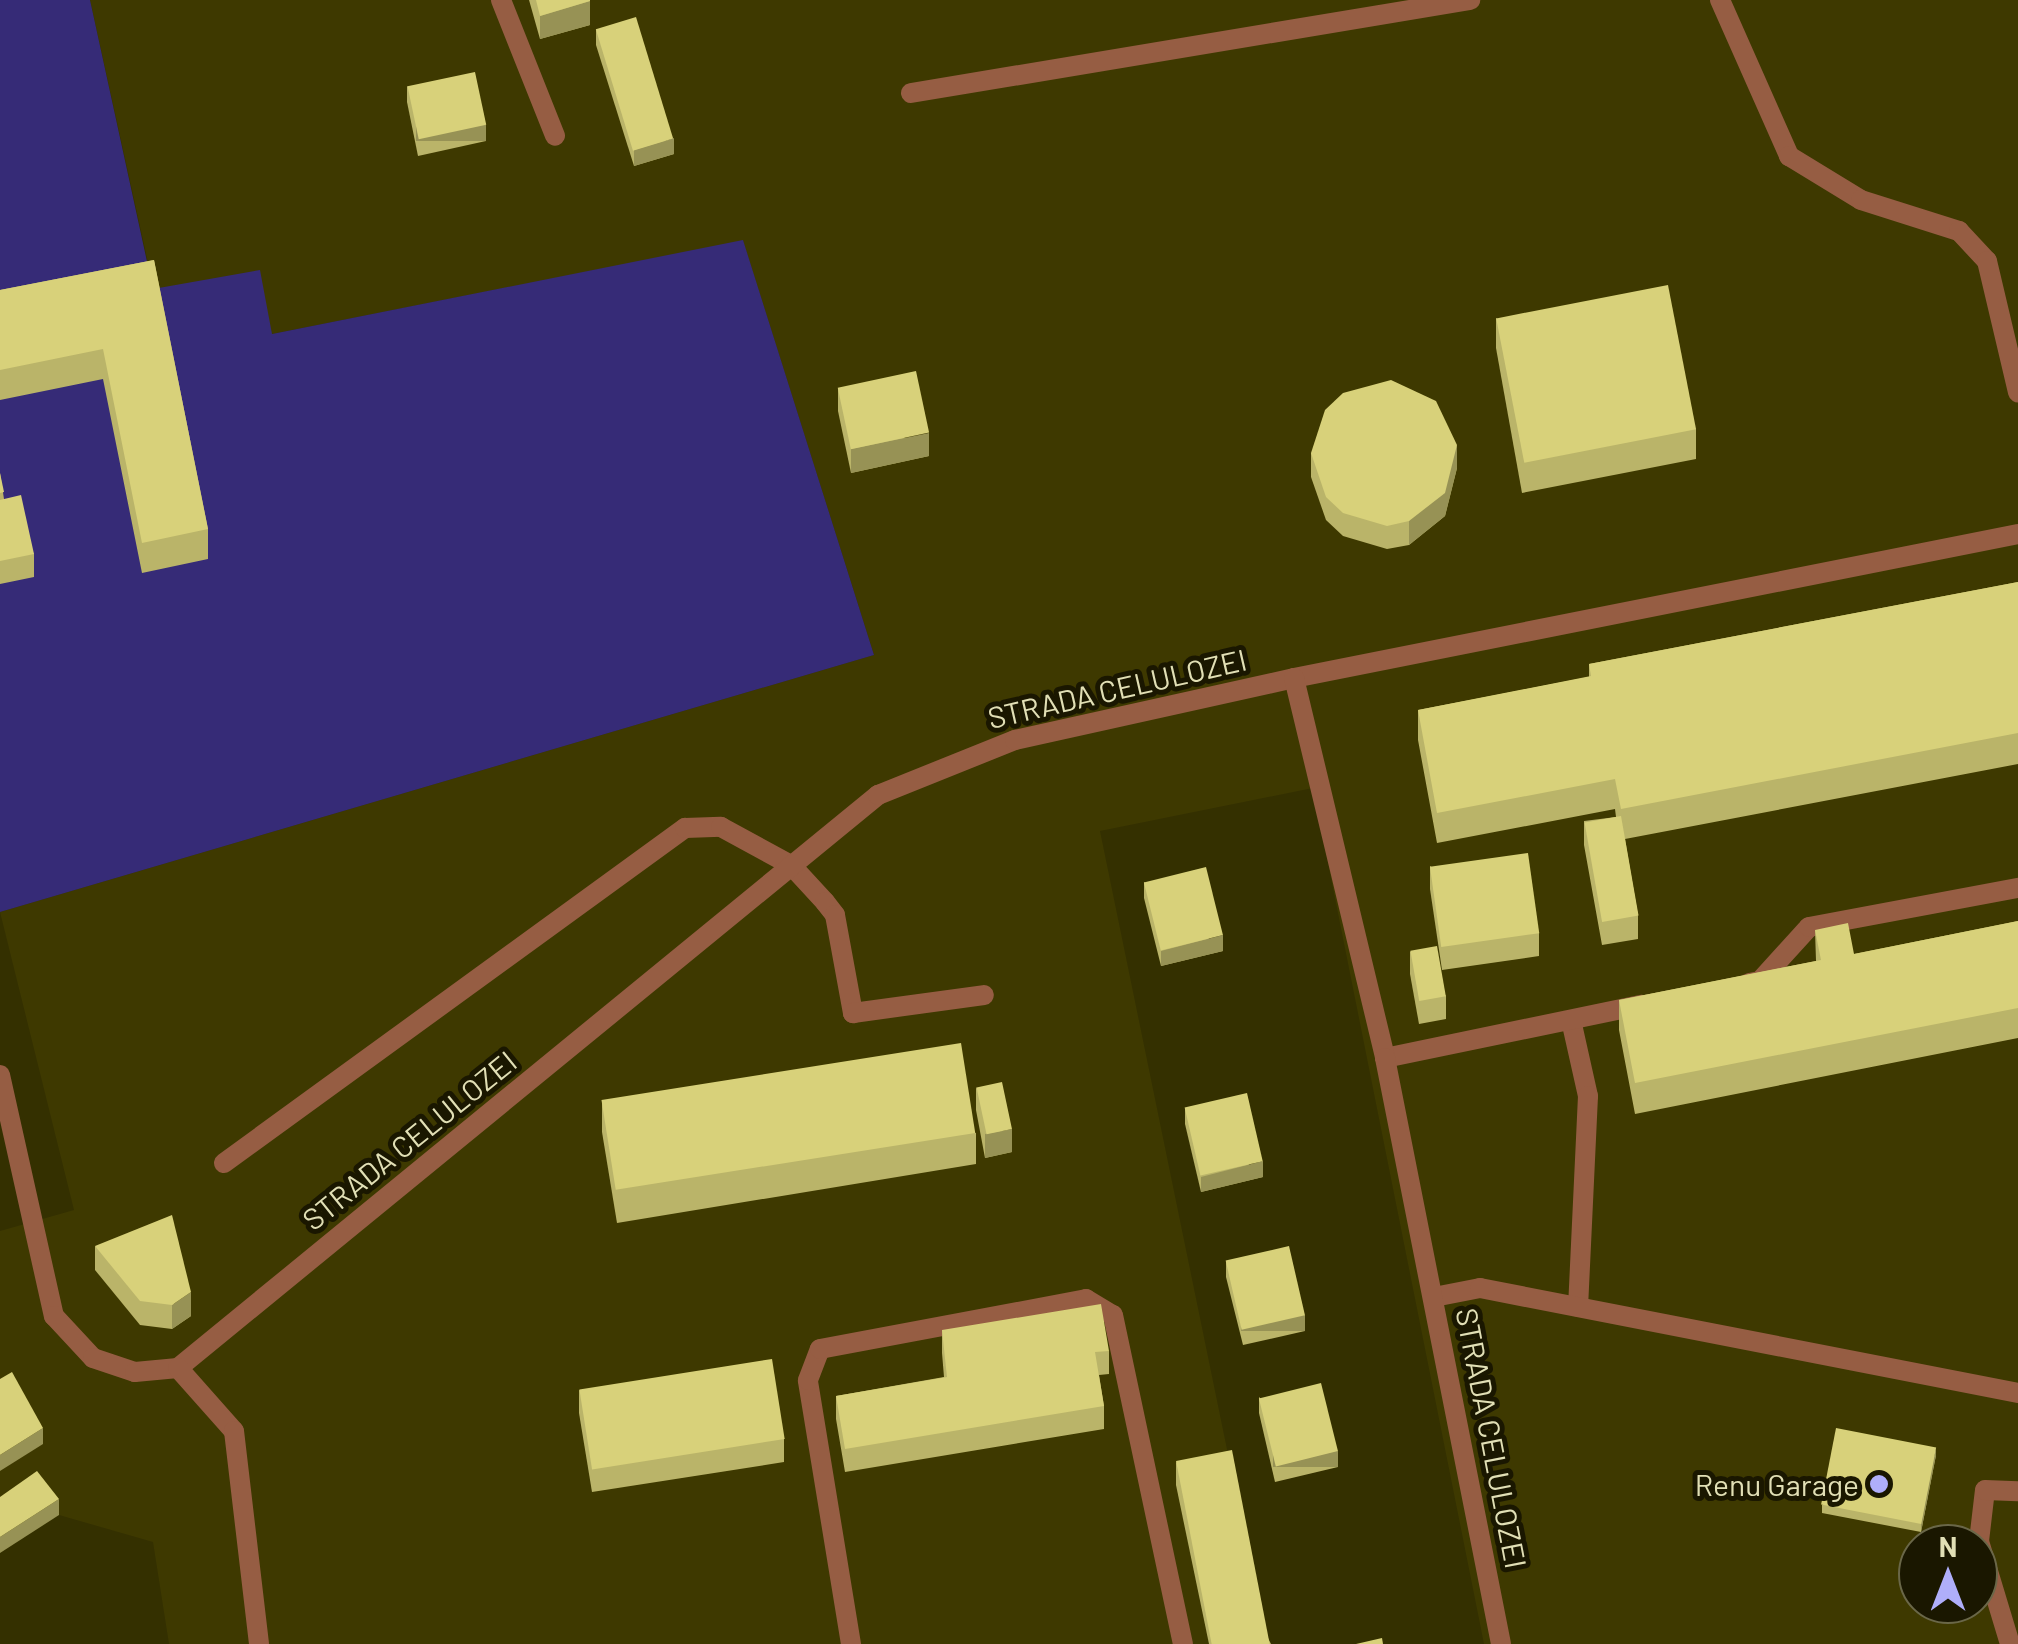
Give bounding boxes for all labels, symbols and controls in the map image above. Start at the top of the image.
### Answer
street label: STRADA CELULOZEI [984,641,1250,735]
street label: STRADA CELULOZEI [295,1043,523,1237]
street label: STRADA CELULOZEI [1449,1305,1535,1571]
place label: Renu Garage [1695,1466,1859,1502]
marker: Renu Garage [1868,1473,1890,1495]
north arrow [1898,1524,1998,1624]
text: N [1939,1529,1957,1563]

